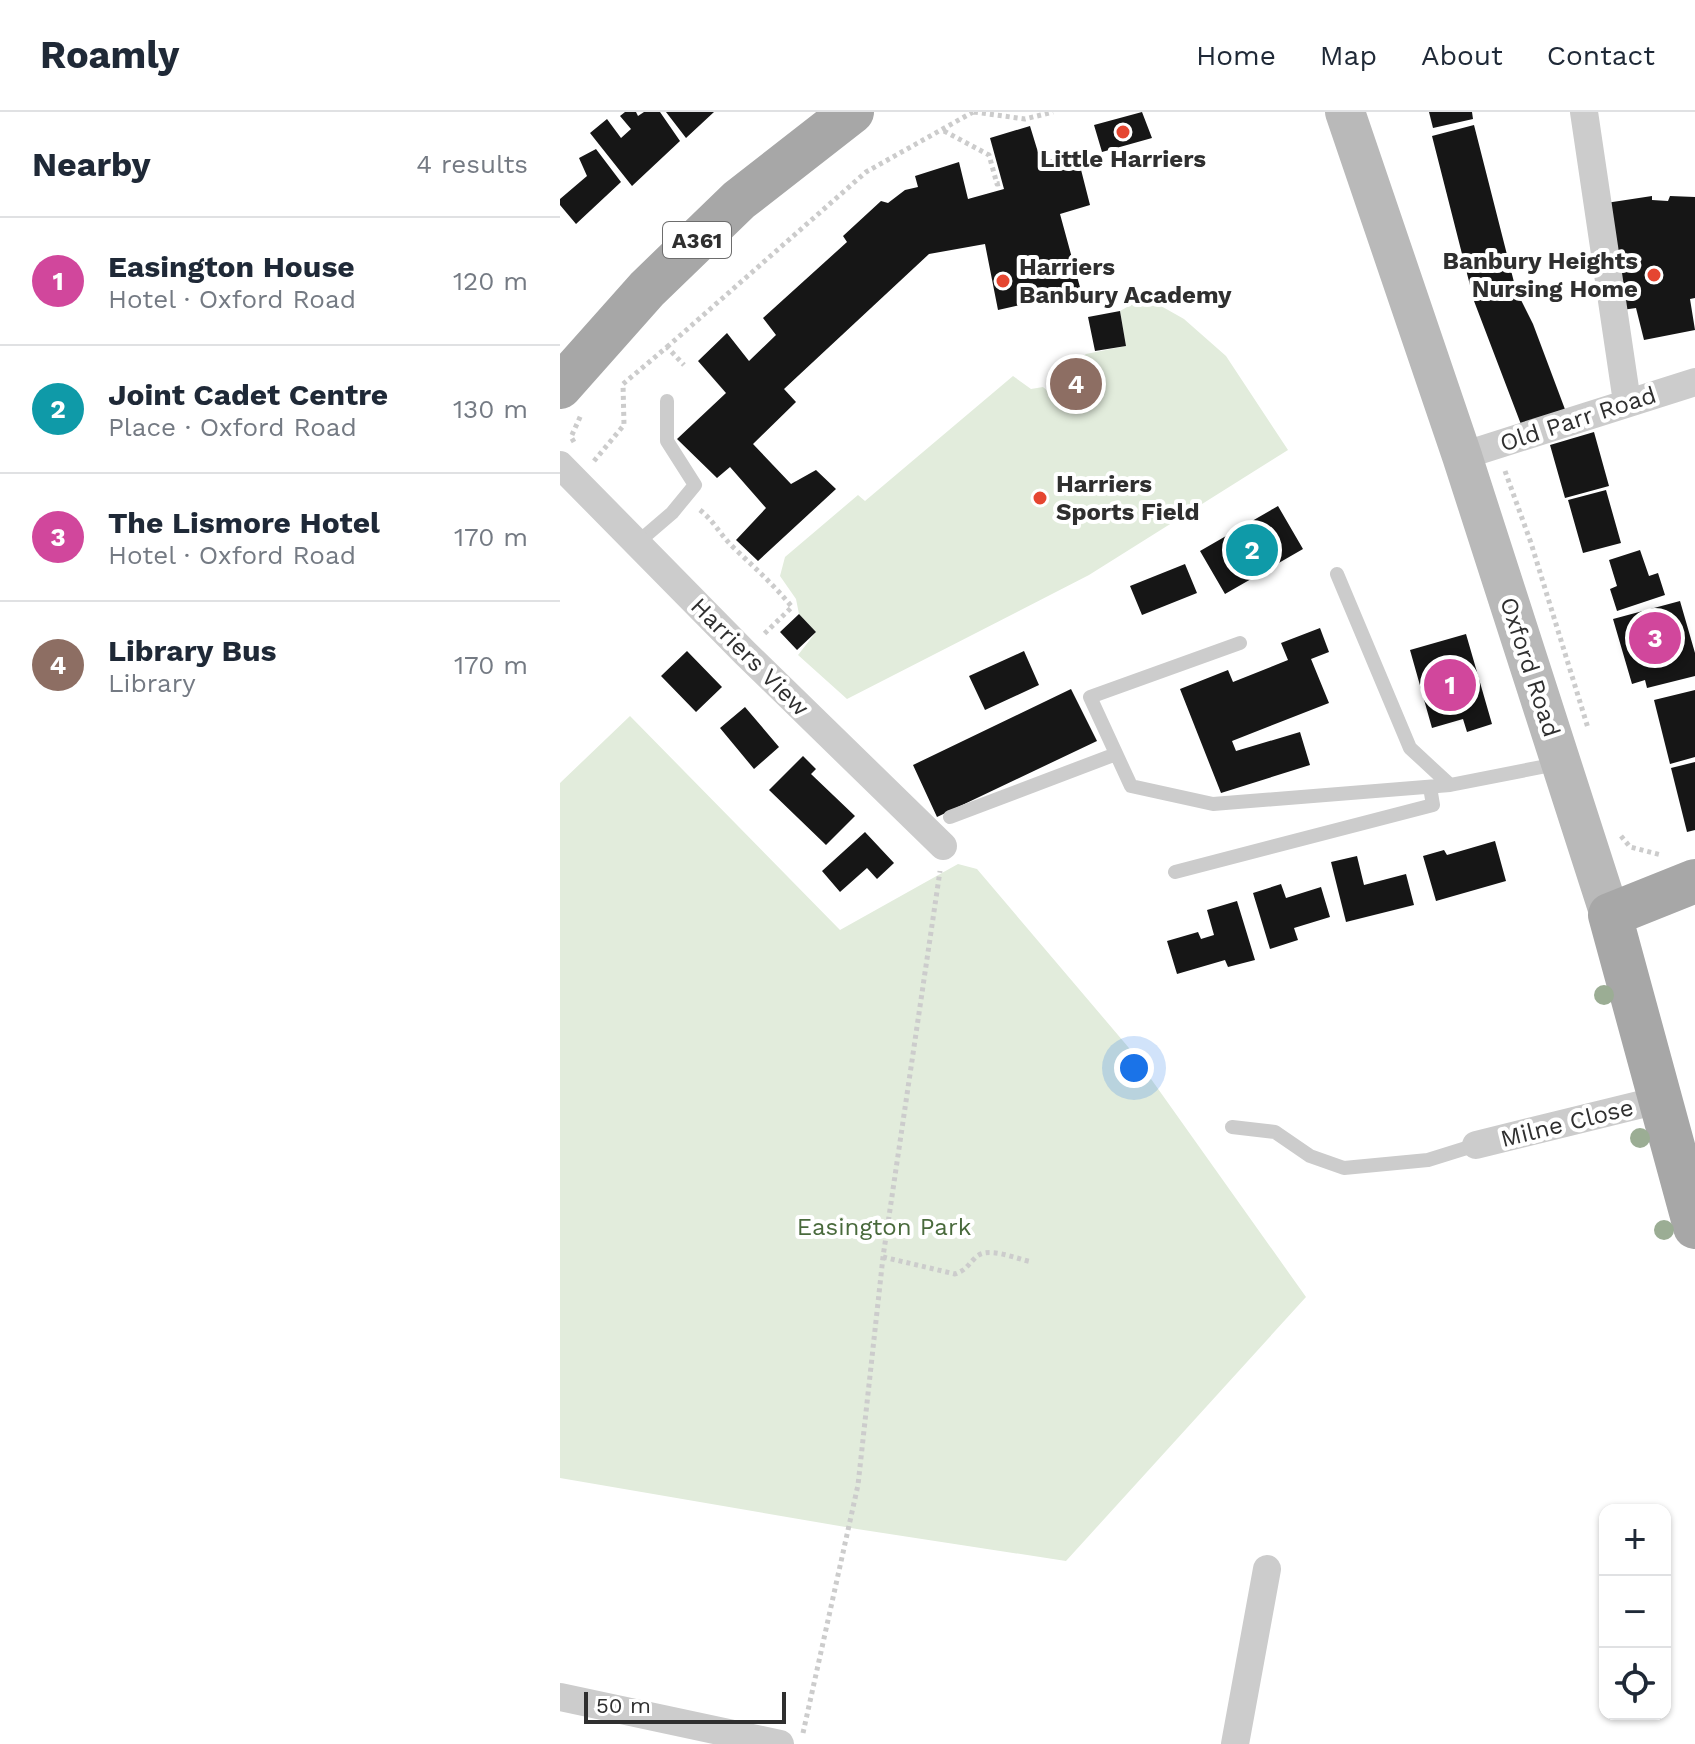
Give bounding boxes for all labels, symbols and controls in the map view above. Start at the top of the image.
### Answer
text: Roamly [40,33,179,77]
text: Home [1196,39,1276,72]
text: Map [1320,39,1377,72]
text: About [1421,39,1503,72]
text: Contact [1547,39,1655,72]
marker: Little Harriers [1114,123,1132,141]
text: Nearby [32,144,151,184]
place label: Little Harriers [1040,145,1206,173]
text: 4 results [416,149,528,179]
road number: A361 [663,222,731,258]
place label: Banbury Heights Nursing Home [1443,247,1638,303]
text: Easington House [108,249,355,284]
place label: Harriers Banbury Academy [1019,253,1232,309]
text: 1 [52,266,64,296]
text: 120 m [453,266,528,296]
marker: Banbury Heights Nursing Home [1645,266,1663,284]
marker: Harriers Banbury Academy [994,272,1012,290]
text: Hotel · Oxford Road [108,284,356,314]
pin: 4 [1050,354,1102,414]
text: Joint Cadet Centre [108,377,388,412]
street label: Old Parr Road [1496,381,1660,457]
text: 2 [50,394,66,424]
text: 130 m [453,394,528,424]
text: Place · Oxford Road [108,412,357,442]
place label: Harriers Sports Field [1056,470,1200,526]
marker: Harriers Sports Field [1031,489,1049,507]
text: The Lismore Hotel [108,505,380,540]
pin: 2 [1226,520,1278,580]
text: 3 [50,522,66,552]
text: 170 m [454,522,528,552]
text: Hotel · Oxford Road [108,540,356,570]
street label: Harriers View [685,592,815,722]
street label: Oxford Road [1494,594,1566,740]
pin: 3 [1629,608,1681,668]
text: Library Bus [108,633,277,668]
text: 4 [50,650,66,680]
text: 170 m [454,650,528,680]
pin: 1 [1424,655,1476,715]
text: Library [108,668,196,698]
your location [1114,1048,1154,1088]
street label: Milne Close [1498,1093,1636,1153]
park label: Easington Park [797,1213,972,1241]
map controls [1599,1504,1671,1720]
button: + [1599,1504,1671,1576]
button: − [1599,1576,1671,1648]
button: locate [1599,1648,1671,1720]
scale bar [584,1688,786,1724]
text: 50 m [596,1693,651,1718]

